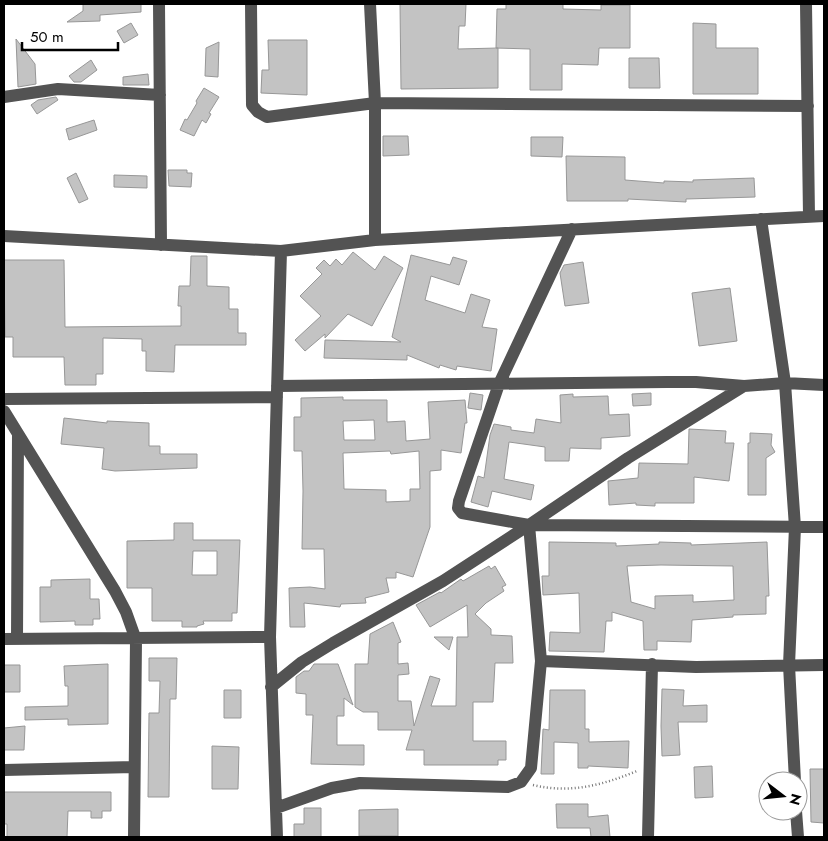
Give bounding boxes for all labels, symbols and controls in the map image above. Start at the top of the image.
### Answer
scale bar [22,20,119,52]
text: 50 m [30,26,64,48]
north arrow [758,771,808,821]
text: N [784,791,807,808]

